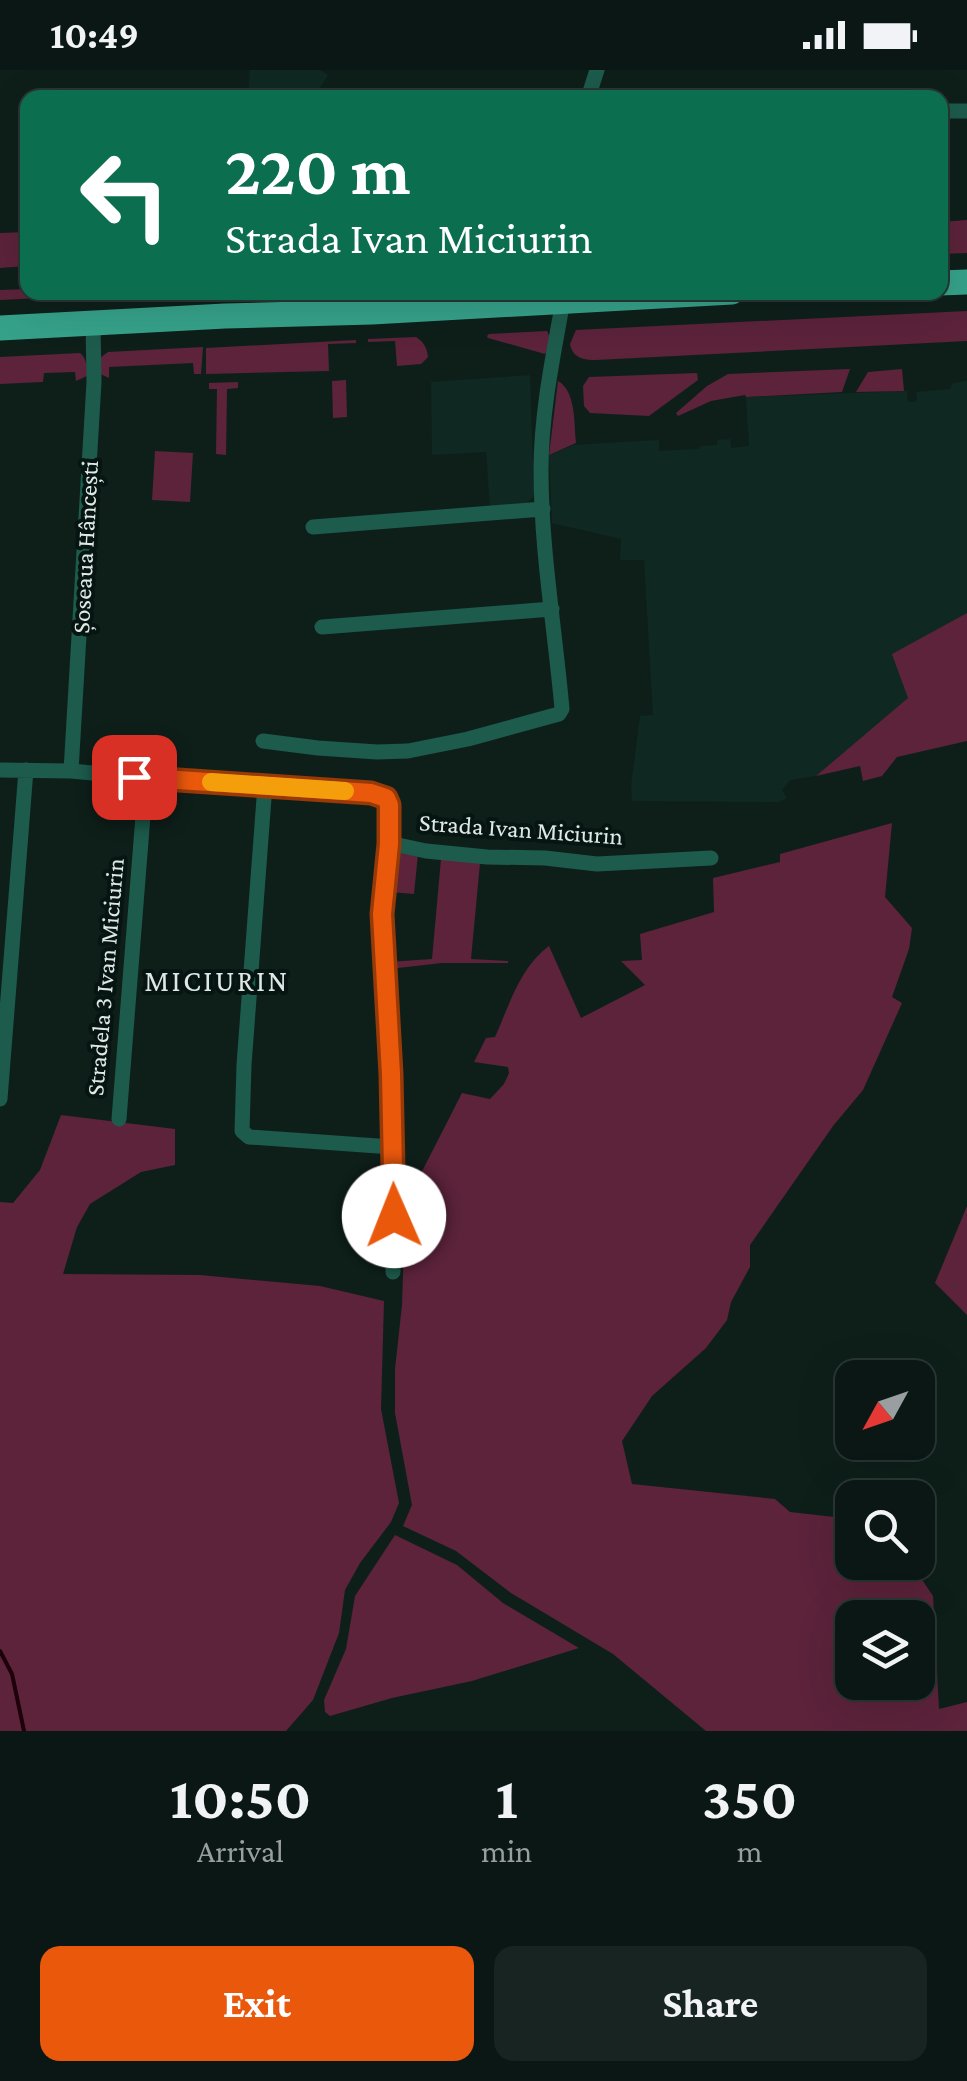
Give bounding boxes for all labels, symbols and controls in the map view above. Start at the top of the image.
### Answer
text: 10:49 [50,14,139,56]
icon: left [60,130,190,260]
text: 220 m [225,131,411,209]
text: Strada Ivan Miciurin [225,213,593,263]
street label: Șoseaua Hâncești [67,460,105,634]
pin [92,735,177,820]
icon: arrive [107,750,162,805]
street label: Strada Ivan Miciurin [418,808,624,850]
street label: Stradela 3 Ivan Miciurin [81,857,129,1097]
district label: MICIURIN [144,964,290,997]
position arrow [342,1164,446,1268]
north arrow [835,1360,935,1460]
map controls [835,1360,935,1700]
button: search [835,1480,935,1580]
button: layers [835,1600,935,1700]
text: 10:50 [170,1764,311,1831]
text: 1 [495,1764,518,1831]
text: 350 [702,1764,797,1831]
text: Arrival [197,1833,284,1869]
text: min [481,1833,532,1869]
text: m [737,1833,762,1869]
button: Exit [40,1946,474,2061]
button: Share [494,1946,927,2061]

